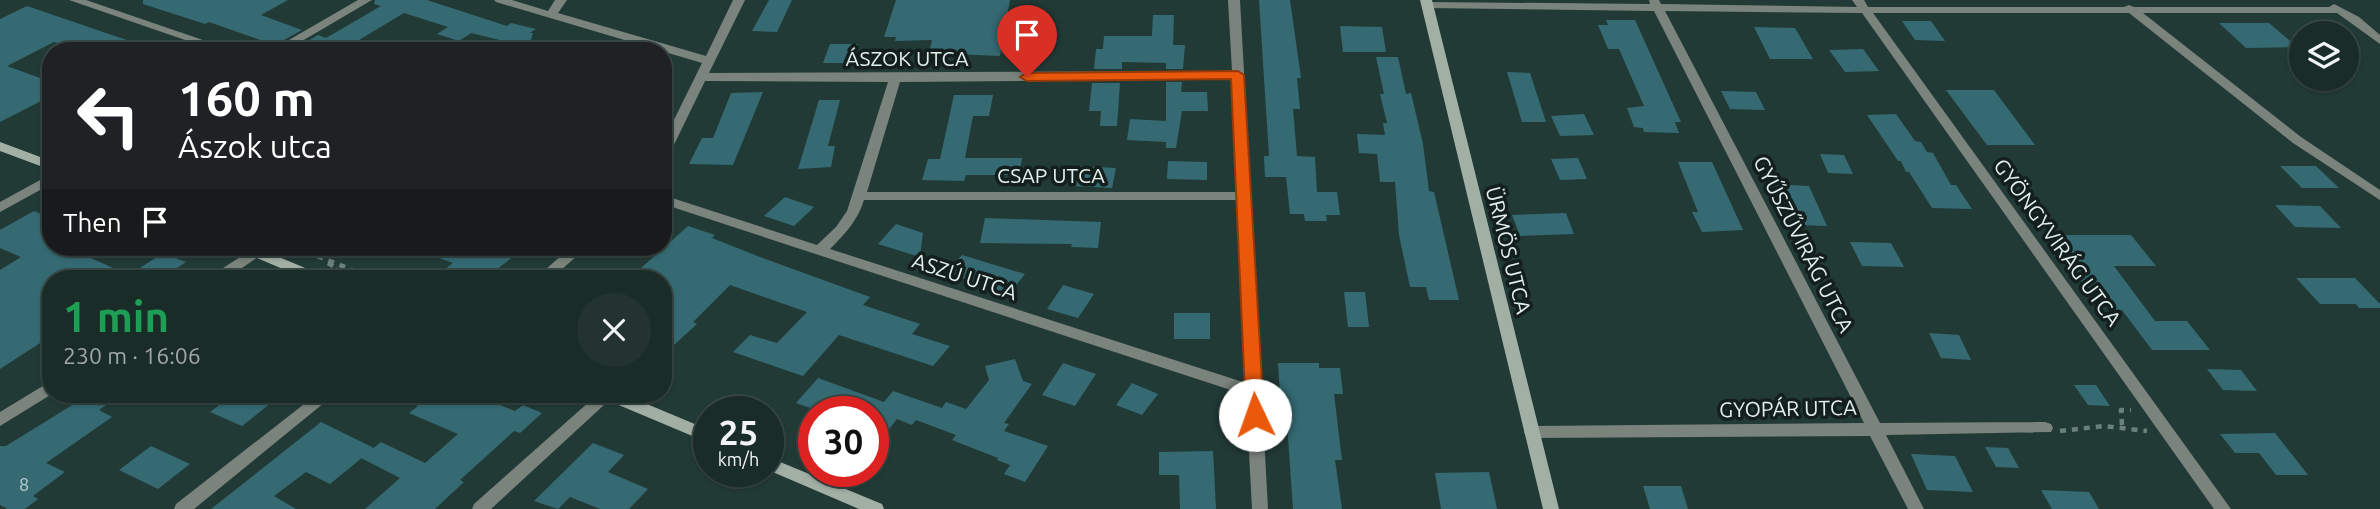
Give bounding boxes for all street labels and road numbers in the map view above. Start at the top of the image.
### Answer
street label: ÁSZOK UTCA [845,46,969,70]
street label: GYŰSZŰVIRÁG UTCA [1749,152,1859,337]
street label: GYÖNGYVIRÁG UTCA [1989,154,2127,331]
street label: CSAP UTCA [997,163,1105,187]
street label: ÜRMÖS UTCA [1482,184,1537,317]
street label: ASZÚ UTCA [910,248,1021,304]
street label: GYOPÁR UTCA [1719,395,1857,421]

